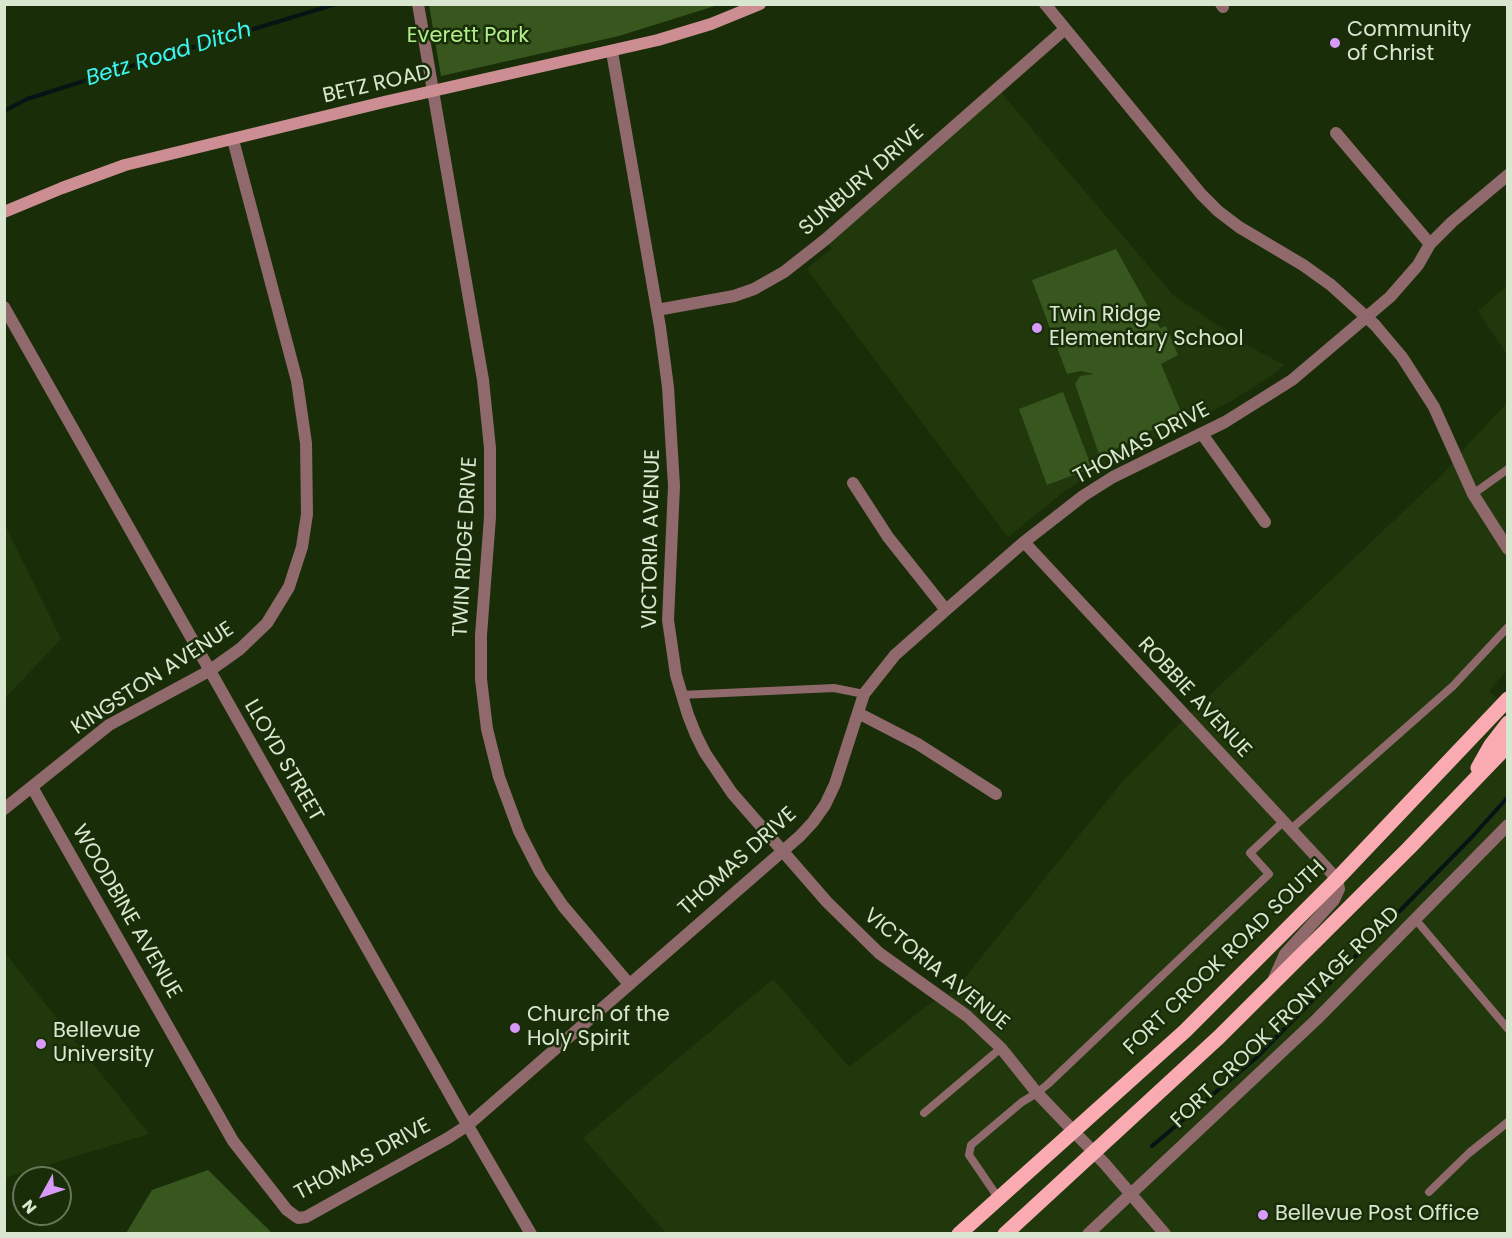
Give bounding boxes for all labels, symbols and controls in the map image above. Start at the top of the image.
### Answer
water label: Betz Road Ditch [83,17,255,93]
place label: Community of Christ [1347,18,1471,68]
park label: Everett Park [407,24,529,50]
marker: Community of Christ [1328,36,1342,50]
street label: BETZ ROAD [320,60,434,110]
street label: SUNBURY DRIVE [795,120,929,242]
place label: Twin Ridge Elementary School [1049,303,1244,353]
marker: Twin Ridge Elementary School [1030,321,1044,335]
street label: THOMAS DRIVE [1070,398,1214,490]
street label: VICTORIA AVENUE [638,449,666,629]
street label: TWIN RIDGE DRIVE [449,456,483,638]
street label: KINGSTON AVENUE [67,617,239,741]
street label: ROBBIE AVENUE [1132,633,1256,763]
street label: LLOYD STREET [238,695,328,827]
street label: THOMAS DRIVE [674,802,802,922]
street label: WOODBINE AVENUE [66,821,186,1003]
street label: FORT CROOK ROAD SOUTH [1119,855,1331,1061]
street label: FORT CROOK FRONTAGE ROAD [1166,902,1406,1134]
street label: VICTORIA AVENUE [858,904,1014,1036]
place label: Church of the Holy Spirit [527,1003,670,1053]
place label: Bellevue University [53,1019,154,1069]
marker: Church of the Holy Spirit [508,1021,522,1035]
marker: Bellevue University [34,1037,48,1051]
street label: THOMAS DRIVE [291,1114,435,1206]
north arrow [12,1166,72,1226]
text: N [17,1195,42,1219]
place label: Bellevue Post Office [1275,1202,1479,1228]
marker: Bellevue Post Office [1256,1208,1270,1222]

